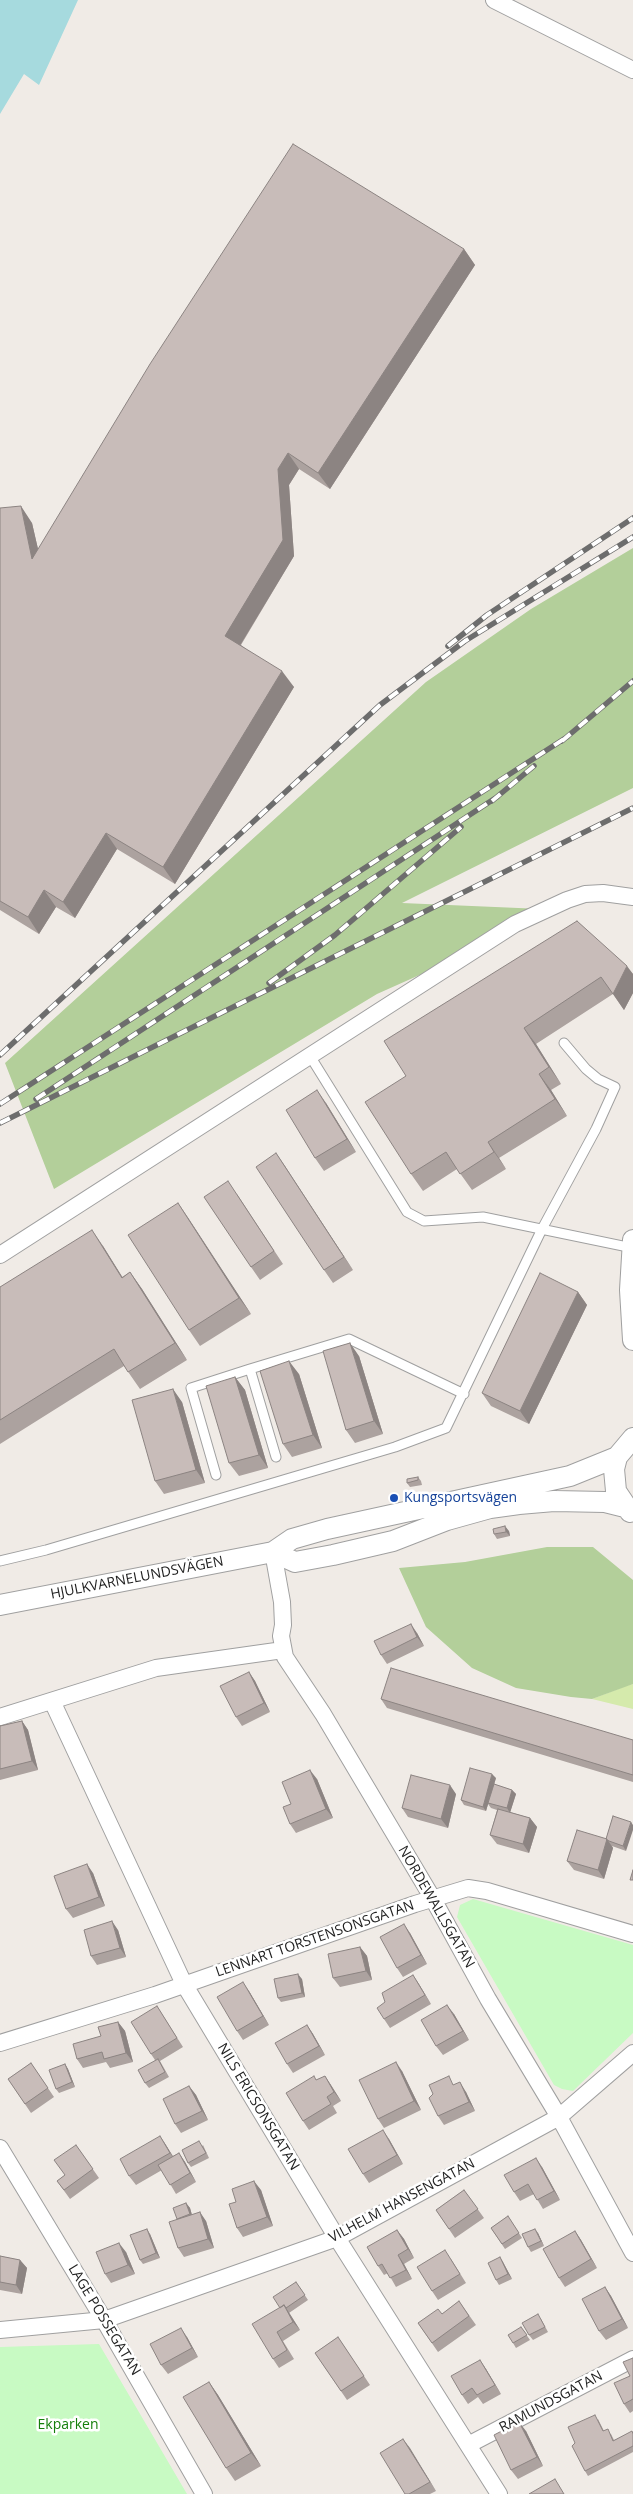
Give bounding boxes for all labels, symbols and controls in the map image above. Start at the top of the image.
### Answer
place label: Kungsportsvägen [404,1490,517,1506]
marker: Kungsportsvägen [388,1492,400,1504]
street label: HJULKVARNELUNDSVÄGEN [49,1553,225,1603]
street label: NORDEWALLSGATAN [394,1843,478,1971]
street label: LENNART TORSTENSONSGATAN [214,1897,416,1981]
street label: NILS ERICSONSGATAN [213,2040,303,2174]
street label: VILHELM HANSENGATAN [326,2155,478,2247]
street label: LAGE POSSEGATAN [64,2262,144,2378]
street label: RAMUNDSGATAN [496,2368,606,2436]
park label: Ekparken [37,2417,99,2433]

